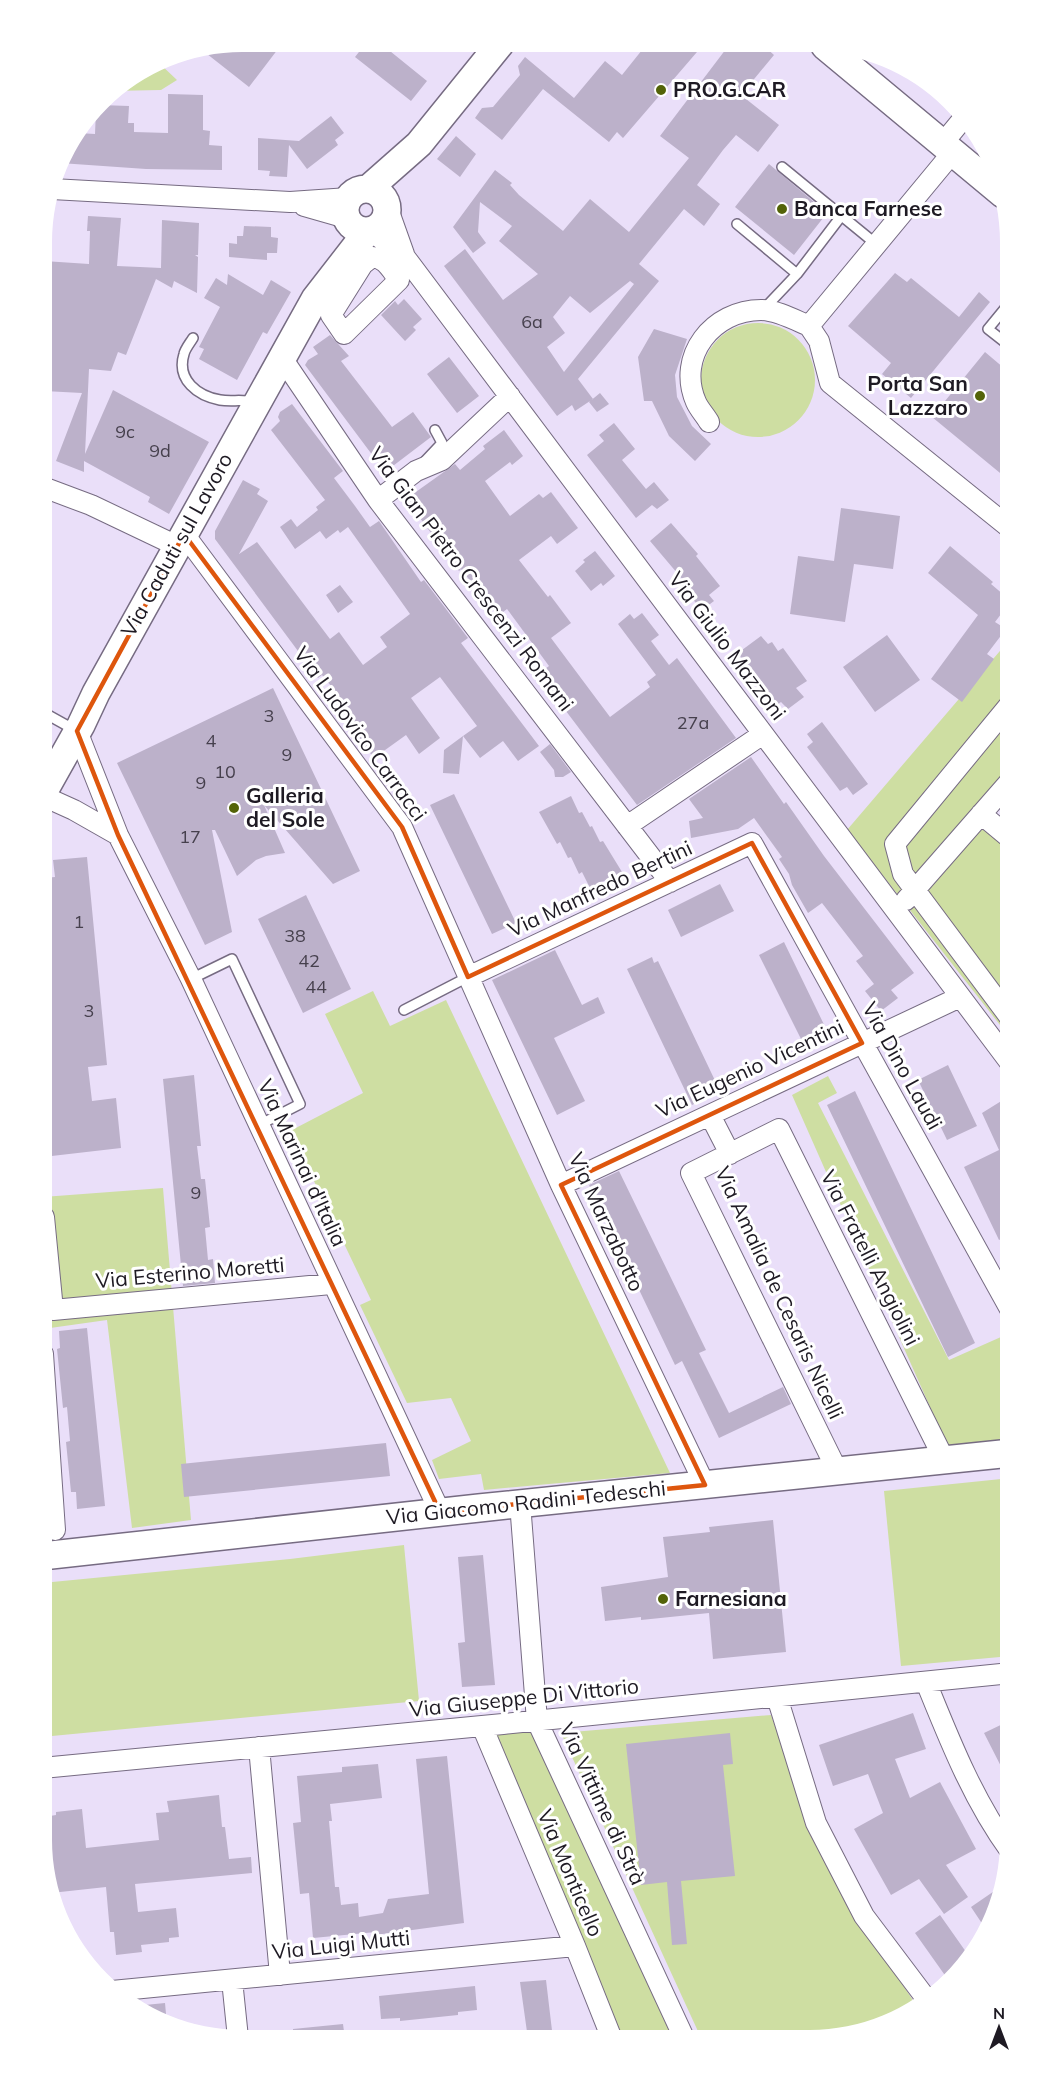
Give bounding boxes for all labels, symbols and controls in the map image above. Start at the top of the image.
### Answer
place label: PRO.G.CAR [673,76,787,102]
marker: PRO.G.CAR [654,83,668,97]
place label: Banca Farnese [794,195,943,221]
marker: Banca Farnese [775,202,789,216]
house number: 6a [521,310,543,333]
place label: Porta San Lazzaro [867,370,968,420]
marker: Porta San Lazzaro [973,389,987,403]
house number: 9c [115,420,135,443]
house number: 9d [149,439,171,462]
street label: Via Gian Pietro Crescenzi Romani [364,441,580,716]
street label: Via Caduti sul Lavoro [115,448,238,641]
street label: Via Giulio Mazzoni [664,566,792,725]
street label: Via Ludovico Carracci [289,641,433,826]
house number: 3 [264,704,274,727]
house number: 27a [677,711,709,734]
house number: 4 [206,729,217,752]
house number: 9 [282,743,292,766]
house number: 10 [214,760,236,783]
house number: 9 [196,771,206,794]
place label: Galleria del Sole [246,782,325,832]
marker: Galleria del Sole [227,801,241,815]
house number: 17 [179,825,201,848]
street label: Via Manfredo Bertini [503,834,696,942]
house number: 1 [74,910,84,933]
house number: 38 [284,924,306,947]
house number: 42 [298,949,320,972]
house number: 44 [305,975,327,998]
street label: Via Dino Laudi [857,997,949,1134]
house number: 3 [84,999,94,1022]
street label: Via Eugenio Vicentini [652,1013,848,1123]
street label: Via Marinai d'Italia [253,1075,353,1250]
street label: Via Marzabotto [563,1148,650,1295]
street label: Via Amalia de Cesaris Nicelli [710,1162,850,1423]
street label: Via Fratelli Angiolini [815,1166,926,1350]
house number: 9 [191,1181,201,1204]
street label: Via Esterino Moretti [94,1251,286,1293]
street label: Via Giacomo Radini Tedeschi [385,1474,667,1530]
place label: Farnesiana [675,1585,787,1611]
marker: Farnesiana [656,1592,670,1606]
street label: Via Giuseppe Di Vittorio [408,1672,640,1722]
street label: Via Vittime di Strà [554,1718,652,1889]
street label: Via Monticello [532,1805,609,1940]
street label: Via Luigi Mutti [271,1924,411,1964]
north arrow [969,1998,1029,2058]
text: N [993,2003,1005,2023]

